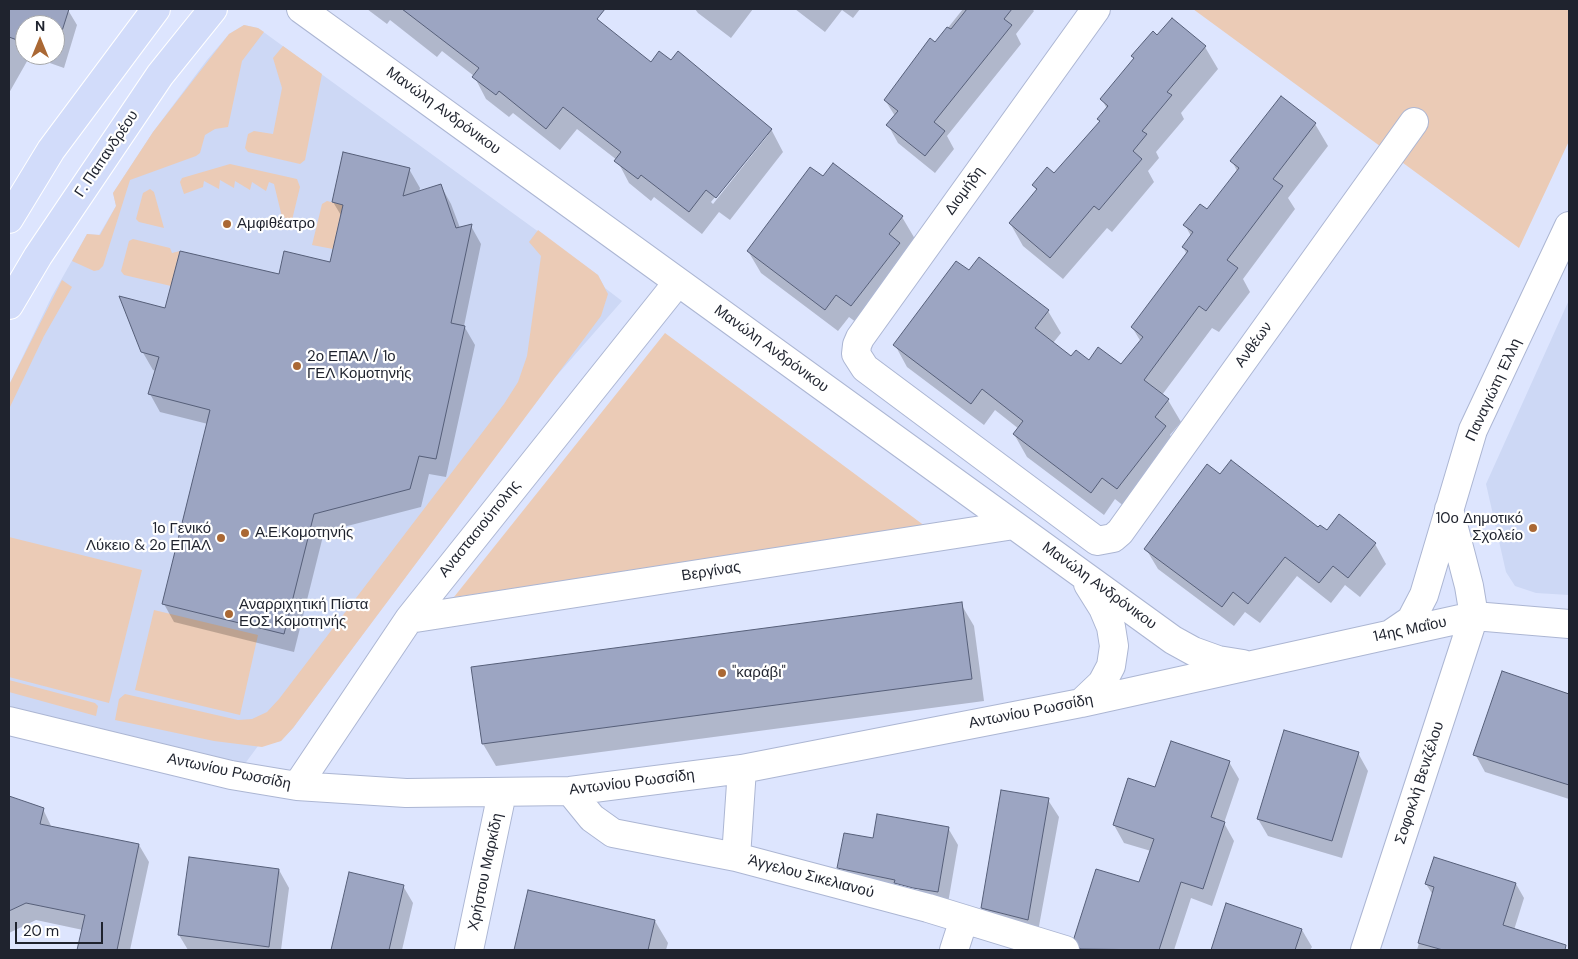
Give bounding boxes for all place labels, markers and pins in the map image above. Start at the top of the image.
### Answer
place label: Αμφιθέατρο [237,215,315,233]
marker: Αμφιθέατρο [221,218,233,230]
place label: 2ο ΕΠΑΛ / 1ο ΓΕΛ Κομοτηνής [307,348,412,383]
marker: 2ο ΕΠΑΛ / 1ο ΓΕΛ Κομοτηνής [291,360,303,372]
place label: 10ο Δημοτικό Σχολείο [1436,510,1523,545]
place label: 1ο Γενικό Λύκειο & 2ο ΕΠΑΛ [86,520,211,555]
marker: 10ο Δημοτικό Σχολείο [1527,522,1539,534]
place label: Α.Ε.Κομοτηνής [255,524,353,542]
marker: Α.Ε.Κομοτηνής [239,527,251,539]
marker: 1ο Γενικό Λύκειο & 2ο ΕΠΑΛ [215,532,227,544]
place label: Αναρριχητική Πίστα ΕΟΣ Κομοτηνής [239,596,368,631]
marker: Αναρριχητική Πίστα ΕΟΣ Κομοτηνής [223,608,235,620]
place label: "καράβι" [732,664,786,682]
marker: "καράβι" [716,667,728,679]

